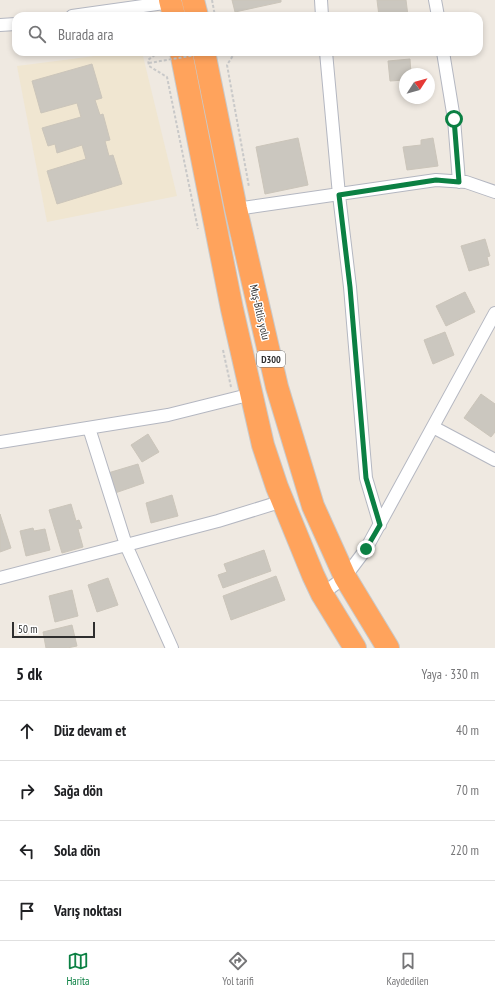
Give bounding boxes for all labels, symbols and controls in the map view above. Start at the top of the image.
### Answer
search box [12,12,483,56]
icon: search [26,23,48,45]
text: Burada ara [58,25,113,44]
north arrow [399,68,435,104]
route start [445,110,463,128]
street label: Muş-Bitlis yolu [247,283,273,341]
road number: D300 [257,351,285,367]
route end [357,540,375,558]
scale bar [12,620,95,639]
text: 50 m [18,622,37,636]
text: 5 dk [16,663,42,685]
text: Yaya · 330 m [422,666,479,683]
icon: ahead [16,720,38,742]
text: Düz devam et [54,721,126,740]
text: 40 m [456,722,479,739]
icon: right [16,780,38,802]
text: Sağa dön [54,781,103,800]
text: 70 m [456,782,479,799]
icon: left [16,840,38,862]
text: Sola dön [54,841,100,860]
text: 220 m [450,842,479,859]
icon: arrive [16,900,38,922]
text: Varış noktası [54,901,122,920]
tab: Harita [66,950,90,988]
tab: Yol tarifi [222,950,254,988]
tab: Kaydedilen [387,950,429,988]

